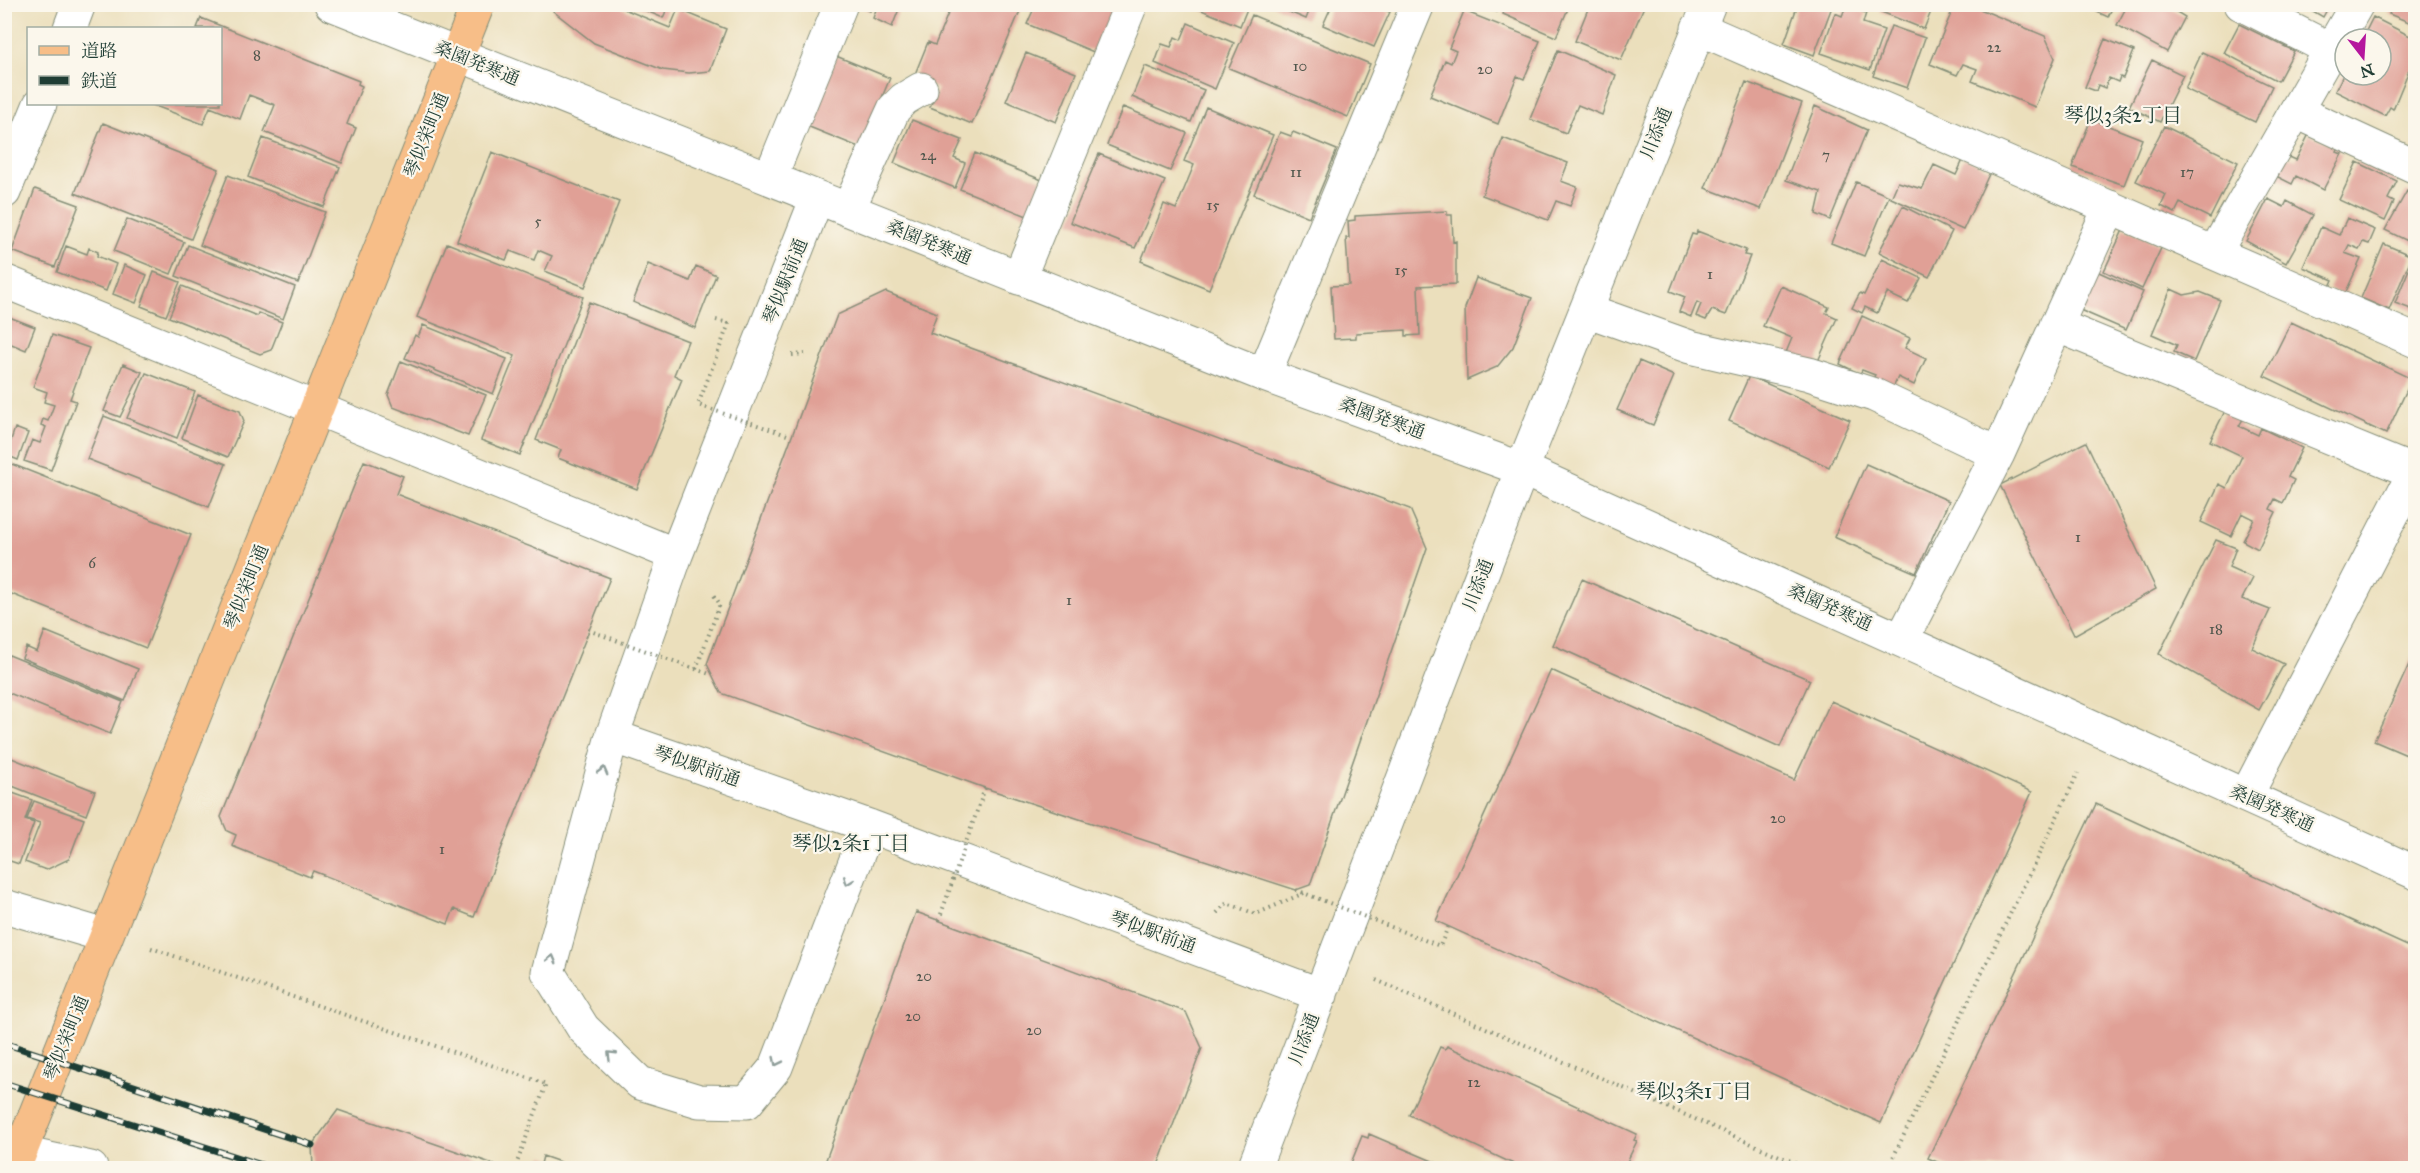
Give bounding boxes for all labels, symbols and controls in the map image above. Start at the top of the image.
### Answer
legend [27,27,222,105]
north arrow [2333,27,2393,87]
street label: 桑園発寒通 [431,36,523,90]
house number: 22 [1987,38,2002,56]
text: 道路 [81,40,117,62]
house number: 8 [253,46,261,64]
house number: 10 [1293,57,1307,75]
house number: 20 [1477,60,1493,78]
text: N [2358,60,2377,82]
text: 鉄道 [81,70,117,92]
street label: 琴似栄町通 [399,89,453,181]
district label: 琴似3条2丁目 [2064,103,2182,127]
street label: 川添通 [1636,104,1676,162]
house number: 24 [920,146,937,164]
house number: 7 [1822,146,1830,164]
house number: 11 [1290,163,1302,181]
house number: 17 [2180,163,2194,181]
house number: 15 [1207,196,1219,214]
house number: 5 [535,212,542,230]
street label: 桑園発寒通 [883,215,975,269]
street label: 琴似駅前通 [758,235,812,327]
house number: 15 [1395,261,1407,279]
house number: 1 [1707,265,1713,283]
street label: 桑園発寒通 [1336,392,1428,444]
house number: 1 [2075,528,2081,546]
street label: 琴似栄町通 [219,541,273,633]
house number: 6 [88,554,97,572]
street label: 川添通 [1458,556,1498,614]
street label: 桑園発寒通 [1784,579,1876,635]
house number: 1 [1066,591,1072,609]
house number: 18 [2209,620,2223,638]
street label: 琴似駅前通 [651,741,743,791]
one-way arrow [596,766,608,777]
street label: 桑園発寒通 [2226,780,2318,836]
house number: 20 [1770,809,1786,827]
district label: 琴似2条1丁目 [792,831,910,855]
house number: 1 [439,840,445,858]
one-way arrow [842,875,855,885]
street label: 琴似駅前通 [1107,906,1199,958]
one-way arrow [544,954,557,964]
house number: 20 [916,967,932,985]
street label: 琴似栄町通 [39,992,93,1084]
house number: 20 [905,1007,921,1025]
street label: 川添通 [1284,1010,1324,1068]
house number: 20 [1026,1021,1042,1039]
one-way arrow [608,1052,619,1063]
one-way arrow [772,1056,784,1067]
house number: 12 [1467,1073,1481,1091]
district label: 琴似3条1丁目 [1636,1079,1752,1103]

